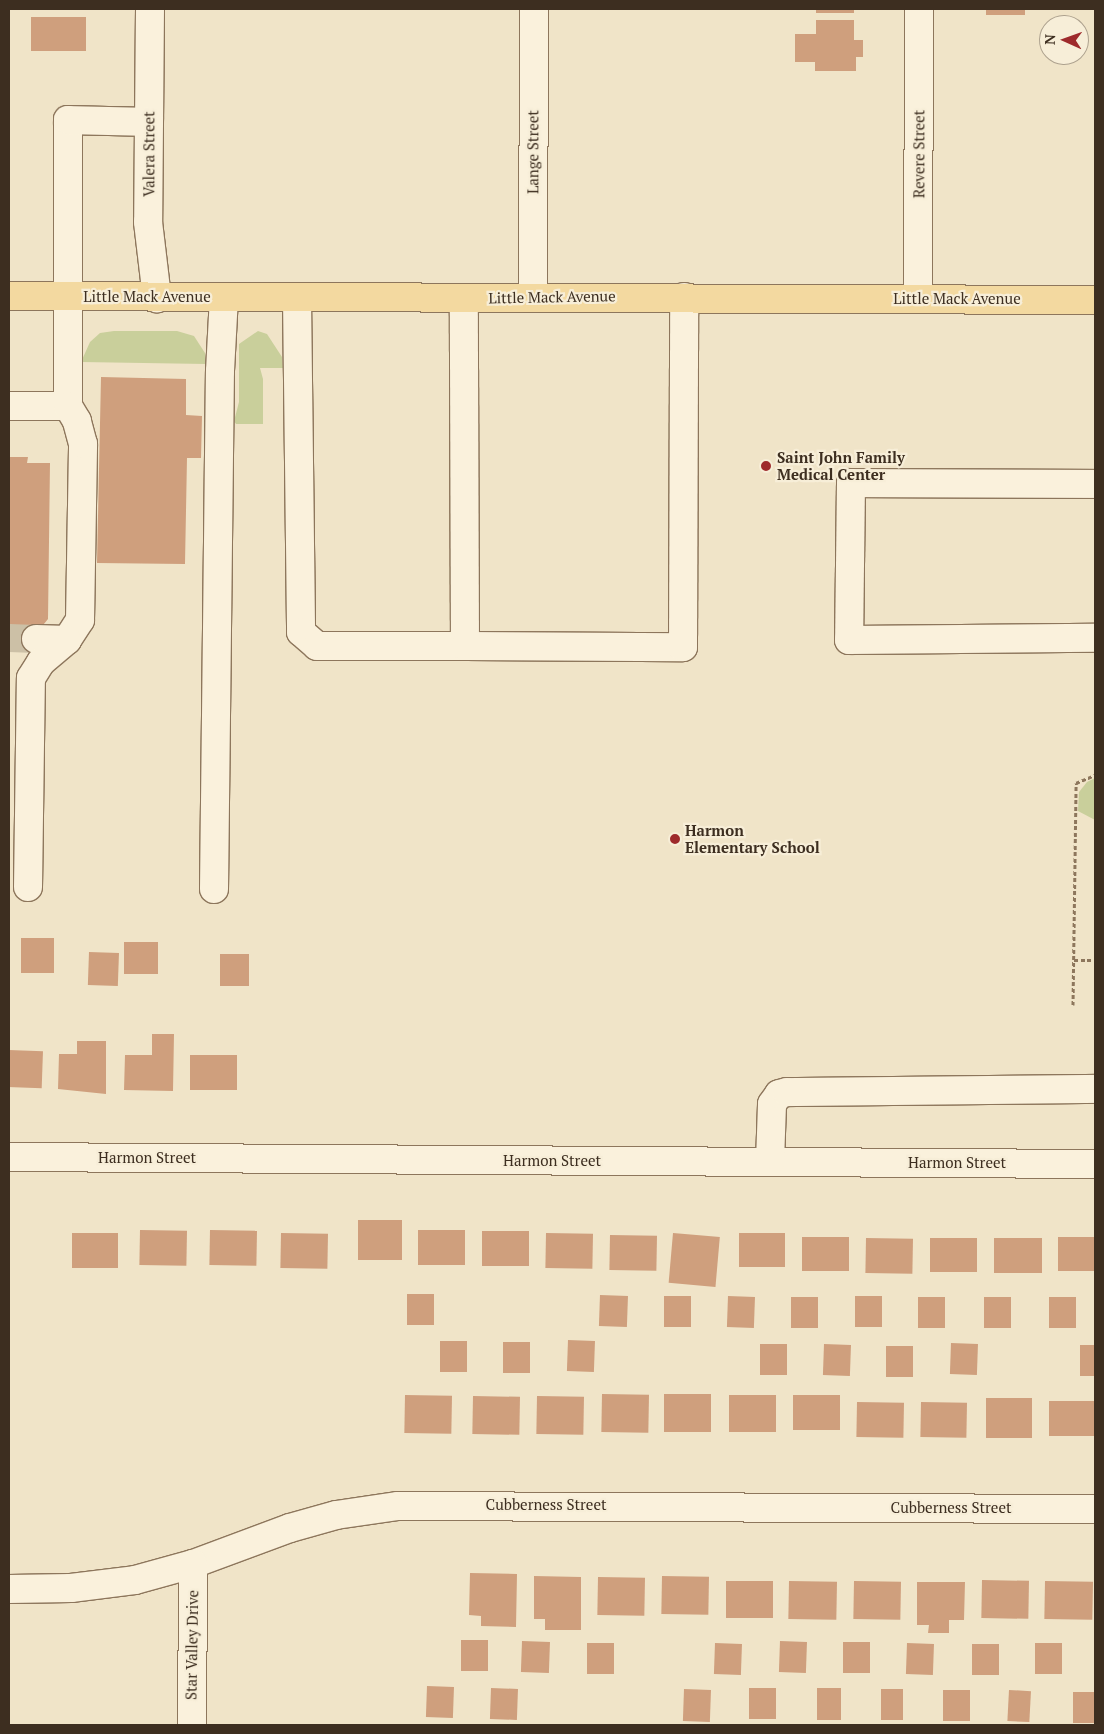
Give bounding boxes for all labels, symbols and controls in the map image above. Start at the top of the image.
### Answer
north arrow [1039,15,1089,65]
text: N [1040,34,1059,45]
street label: Lange Street [524,110,542,194]
street label: Revere Street [910,110,928,198]
street label: Valera Street [140,111,158,197]
street label: Little Mack Avenue [488,287,616,307]
street label: Little Mack Avenue [83,288,211,306]
street label: Little Mack Avenue [893,290,1021,308]
place label: Saint John Family Medical Center [777,448,905,483]
marker: Saint John Family Medical Center [759,459,773,473]
place label: Harmon Elementary School [685,821,820,856]
marker: Harmon Elementary School [669,833,681,845]
street label: Harmon Street [98,1149,196,1167]
street label: Harmon Street [503,1152,601,1170]
street label: Harmon Street [908,1154,1006,1172]
street label: Cubberness Street [485,1496,607,1514]
street label: Cubberness Street [890,1499,1012,1517]
street label: Star Valley Drive [182,1590,202,1700]

